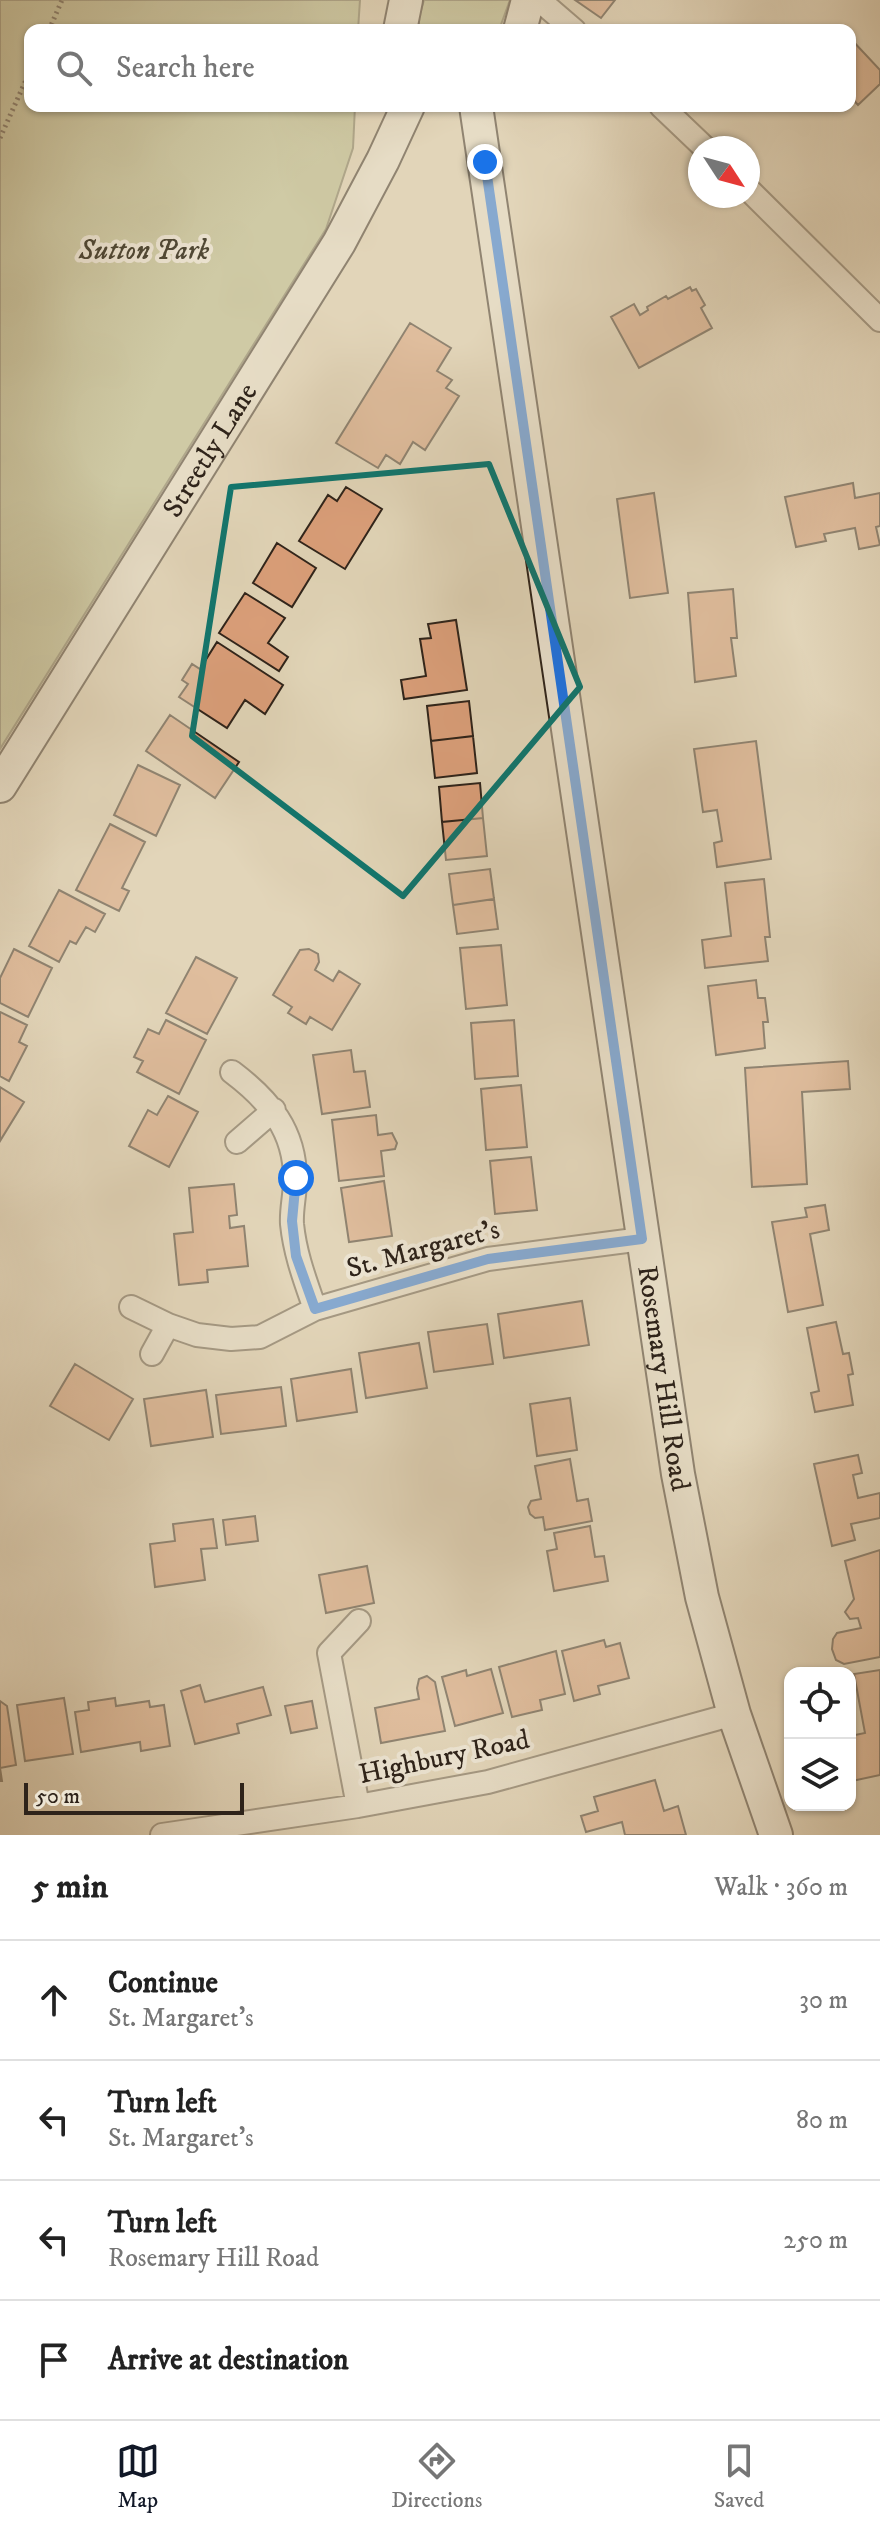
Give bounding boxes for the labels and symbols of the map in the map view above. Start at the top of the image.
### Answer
north arrow [688,136,760,208]
route end [467,144,503,180]
park label: Sutton Park [78,233,210,268]
street label: Streetly Lane [155,376,265,524]
route start [278,1160,314,1196]
street label: St. Margaret's [343,1212,503,1286]
street label: Rosemary Hill Road [630,1263,698,1494]
street label: Highbury Road [356,1722,532,1792]
scale bar [24,1779,244,1815]

